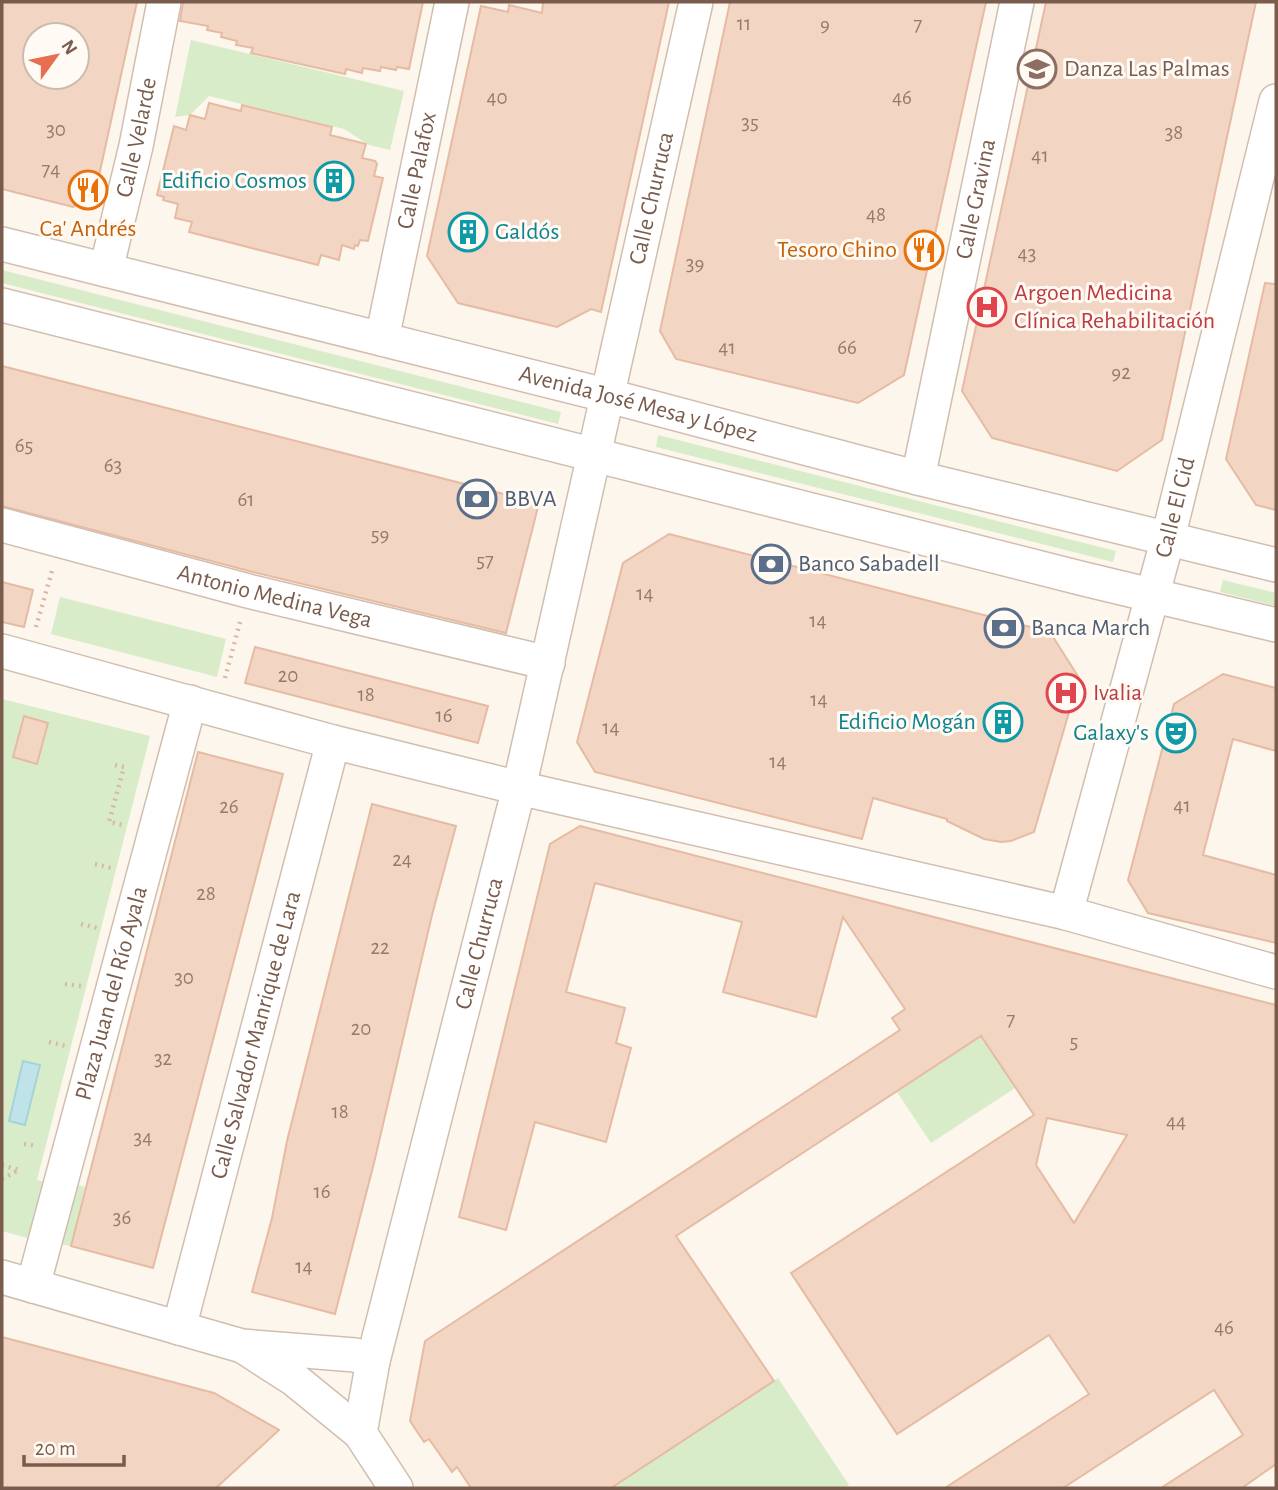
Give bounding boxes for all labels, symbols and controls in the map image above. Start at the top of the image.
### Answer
house number: 11 [737,13,751,34]
house number: 9 [820,14,830,35]
house number: 7 [914,14,923,35]
north arrow [21,21,91,91]
text: N [57,37,81,58]
school or university icon: Danza Las Palmas [1016,48,1058,90]
place label: Danza Las Palmas [1064,57,1230,81]
street label: Calle Velarde [112,76,161,200]
house number: 40 [486,87,508,108]
house number: 46 [892,87,912,108]
street label: Calle Palafox [393,109,441,231]
house number: 35 [741,112,759,133]
house number: 30 [46,119,66,140]
house number: 38 [1165,122,1183,143]
street label: Calle Churruca [625,130,678,267]
street label: Calle Gravina [952,137,1000,261]
house number: 41 [1031,145,1049,166]
house number: 74 [42,159,60,180]
building icon: Edificio Cosmos [313,160,355,202]
restaurant icon: Ca' Andrés [67,169,109,211]
place label: Edificio Cosmos [161,169,307,193]
house number: 48 [866,204,886,225]
building icon: Galdós [447,211,489,253]
place label: Ca' Andrés [39,217,137,241]
place label: Galdós [495,220,559,244]
restaurant icon: Tesoro Chino [903,229,945,271]
place label: Tesoro Chino [777,238,897,262]
house number: 43 [1018,243,1036,264]
house number: 39 [686,253,704,274]
place label: Argoen Medicina Clínica Rehabilitación [1014,281,1215,333]
hospital icon: Argoen Medicina Clínica Rehabilitación [966,286,1008,328]
house number: 41 [718,337,736,358]
house number: 66 [837,337,857,358]
street label: Avenida José Mesa y López [517,362,760,447]
house number: 92 [1111,362,1131,383]
house number: 65 [15,435,33,456]
house number: 63 [104,455,122,476]
street label: Calle El Cid [1151,455,1199,560]
bank icon: BBVA [456,478,498,520]
place label: BBVA [504,487,557,511]
house number: 61 [237,489,255,510]
house number: 59 [371,524,389,545]
bank icon: Banco Sabadell [750,543,792,585]
house number: 57 [476,550,494,571]
place label: Banco Sabadell [798,552,940,576]
street label: Antonio Medina Vega [175,561,375,632]
house number: 14 [636,583,654,604]
bank icon: Banca March [983,607,1025,649]
house number: 14 [809,610,827,631]
place label: Banca March [1031,616,1150,640]
house number: 20 [278,665,298,686]
hospital icon: Ivalia [1045,672,1087,714]
place label: Ivalia [1093,681,1142,705]
house number: 18 [357,684,375,705]
house number: 14 [810,689,828,710]
building icon: Edificio Mogán [982,701,1024,743]
house number: 16 [435,705,453,726]
place label: Edificio Mogán [838,710,976,734]
theatre icon: Galaxy's [1155,712,1197,754]
house number: 14 [602,717,620,738]
place label: Galaxy's [1073,721,1149,745]
house number: 14 [769,751,787,772]
house number: 41 [1173,795,1191,816]
house number: 26 [219,796,239,817]
house number: 24 [392,849,412,870]
street label: Calle Churruca [451,875,508,1012]
house number: 28 [196,883,216,904]
street label: Plaza Juan del Río Ayala [71,884,152,1103]
street label: Calle Salvador Manrique de Lara [207,888,305,1181]
house number: 22 [370,937,390,958]
house number: 30 [174,967,194,988]
house number: 7 [1007,1009,1016,1030]
house number: 20 [351,1018,371,1039]
house number: 5 [1070,1031,1078,1052]
house number: 32 [154,1048,172,1069]
house number: 18 [331,1101,349,1122]
house number: 44 [1166,1111,1186,1132]
house number: 34 [134,1127,152,1148]
house number: 16 [313,1181,331,1202]
house number: 36 [113,1207,131,1228]
house number: 14 [295,1256,313,1277]
house number: 46 [1214,1317,1234,1338]
scale bar [24,1424,124,1468]
text: 20 m [35,1438,76,1459]

